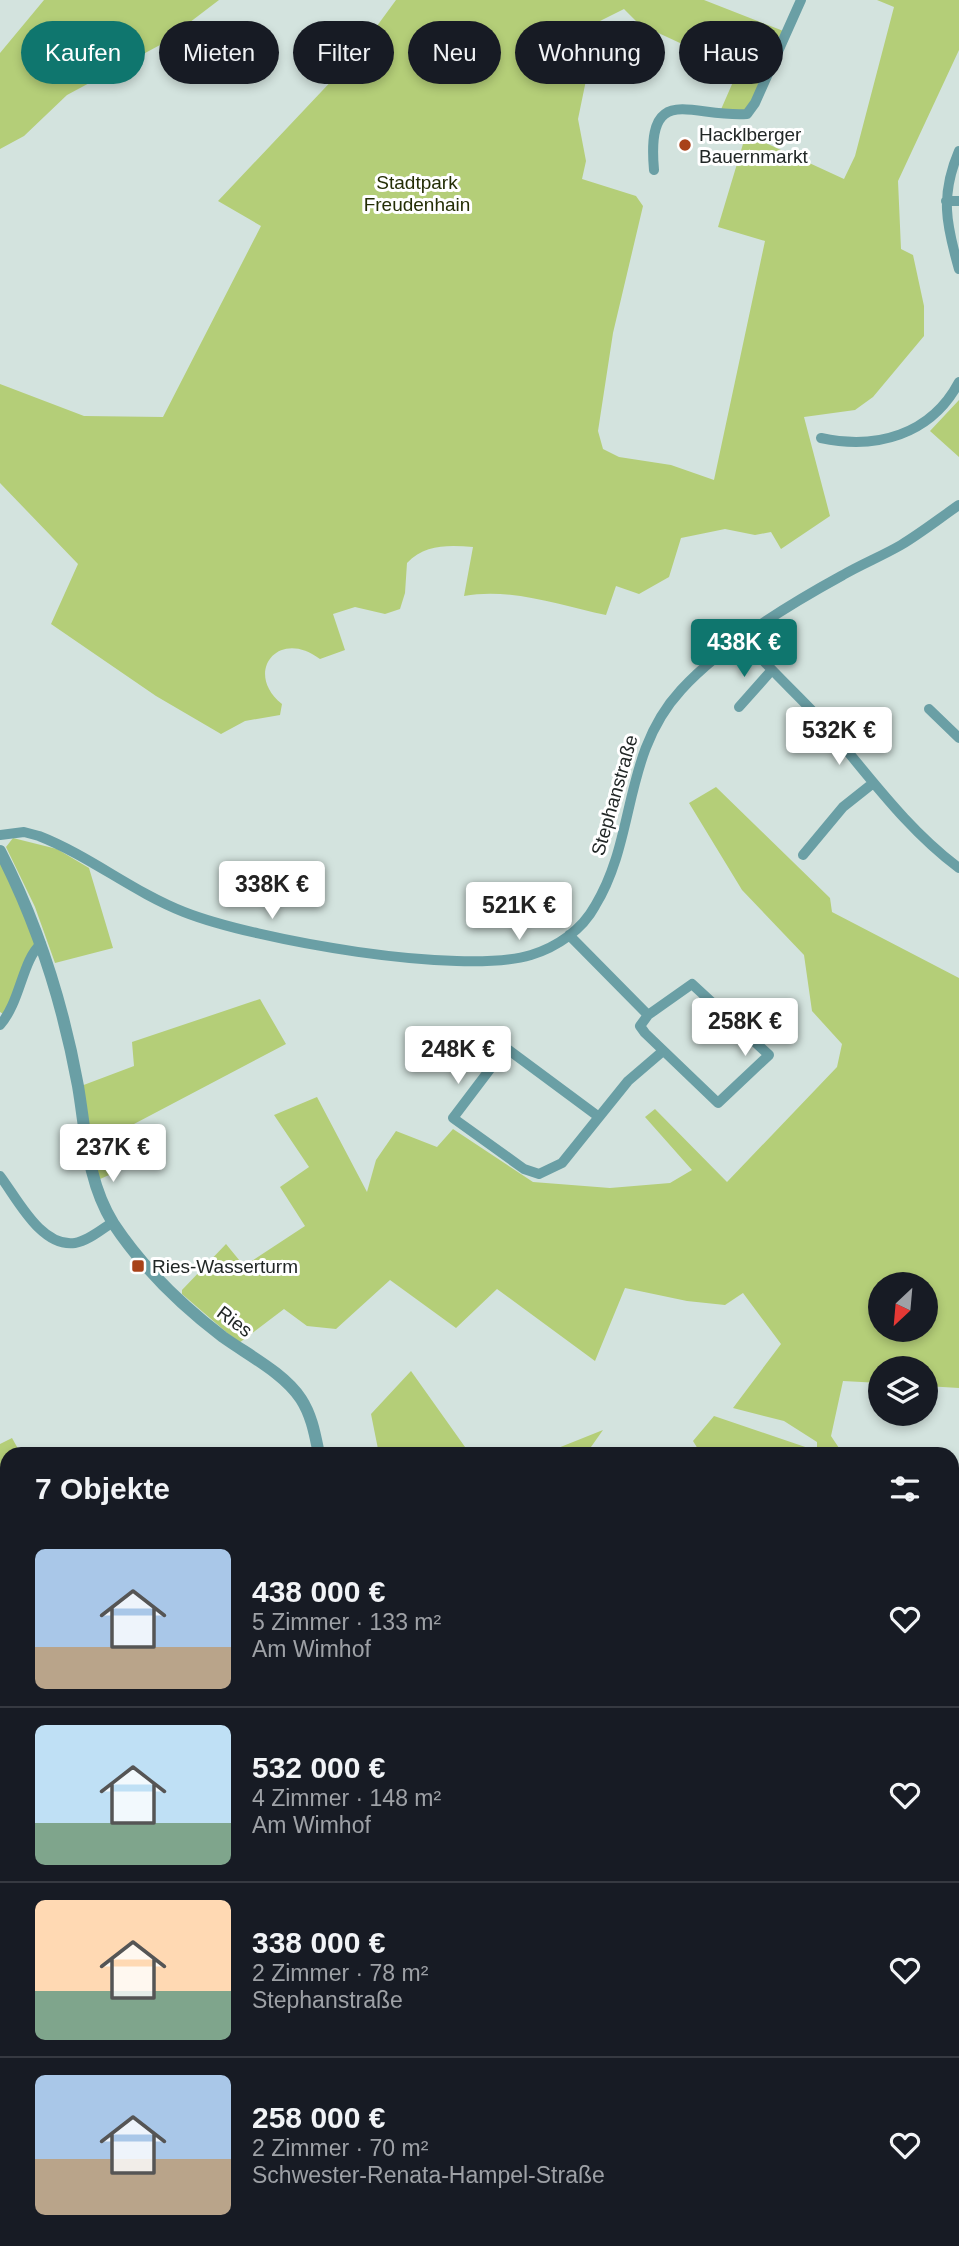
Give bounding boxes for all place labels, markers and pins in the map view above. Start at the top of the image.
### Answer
place label: Hacklberger Bauernmarkt [699,124,808,167]
marker: Hacklberger Bauernmarkt [677,137,693,153]
pin: 438K € [687,620,801,679]
pin: 532K € [782,708,896,767]
pin: 338K € [215,862,329,921]
pin: 521K € [462,883,576,942]
pin: 258K € [688,998,802,1058]
pin: 248K € [401,1026,515,1086]
pin: 237K € [56,1124,170,1184]
place label: Ries-Wasserturm [152,1256,298,1277]
marker: Ries-Wasserturm [130,1258,146,1274]

